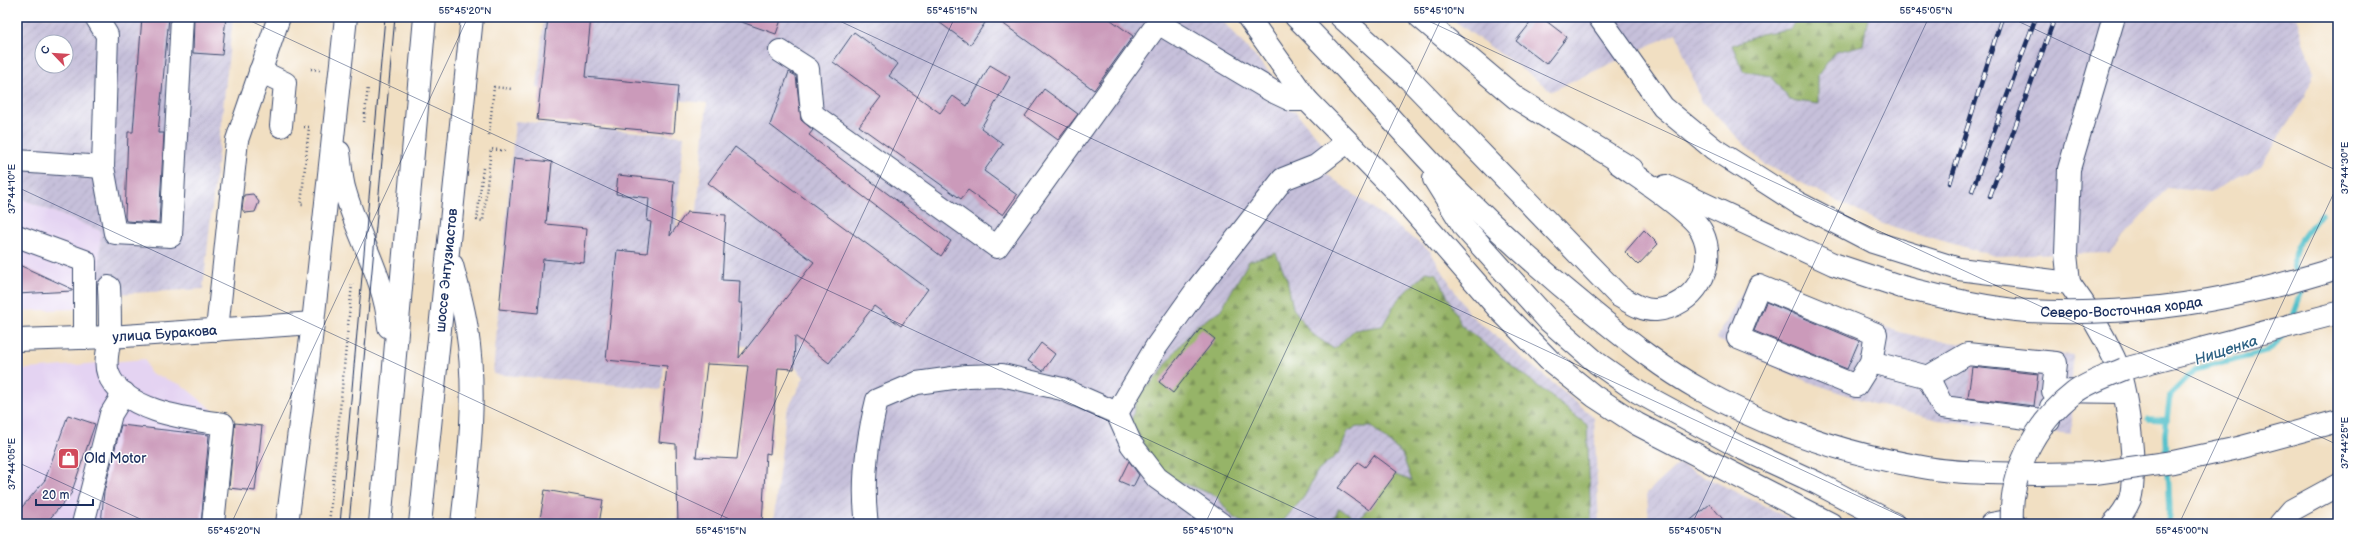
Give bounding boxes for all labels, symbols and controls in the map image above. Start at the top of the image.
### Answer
text: 55°45'20"N [438,5,492,17]
text: 55°45'15"N [927,5,977,17]
text: 55°45'10"N [1413,5,1465,17]
text: 55°45'05"N [1900,5,1952,17]
north arrow [34,34,74,74]
text: С [38,43,53,56]
text: 37°44'30"E [2339,141,2351,194]
text: 37°44'10"E [6,164,18,214]
street label: шоссе Энтузиастов [432,207,461,333]
street label: Северо-Восточная хорда [2040,293,2204,321]
street label: улица Буракова [112,322,219,346]
water label: Нищенка [2192,331,2260,370]
text: 37°44'25"E [2339,417,2351,469]
text: 37°44'05"E [6,438,18,490]
shop icon: Old Motor [56,445,82,471]
place label: Old Motor [84,450,147,467]
scale bar [36,481,93,507]
text: 20 m [42,488,69,503]
text: 55°45'20"N [207,525,261,537]
text: 55°45'15"N [696,525,746,537]
text: 55°45'10"N [1182,525,1234,537]
text: 55°45'05"N [1669,525,1721,537]
text: 55°45'00"N [2155,525,2209,537]

